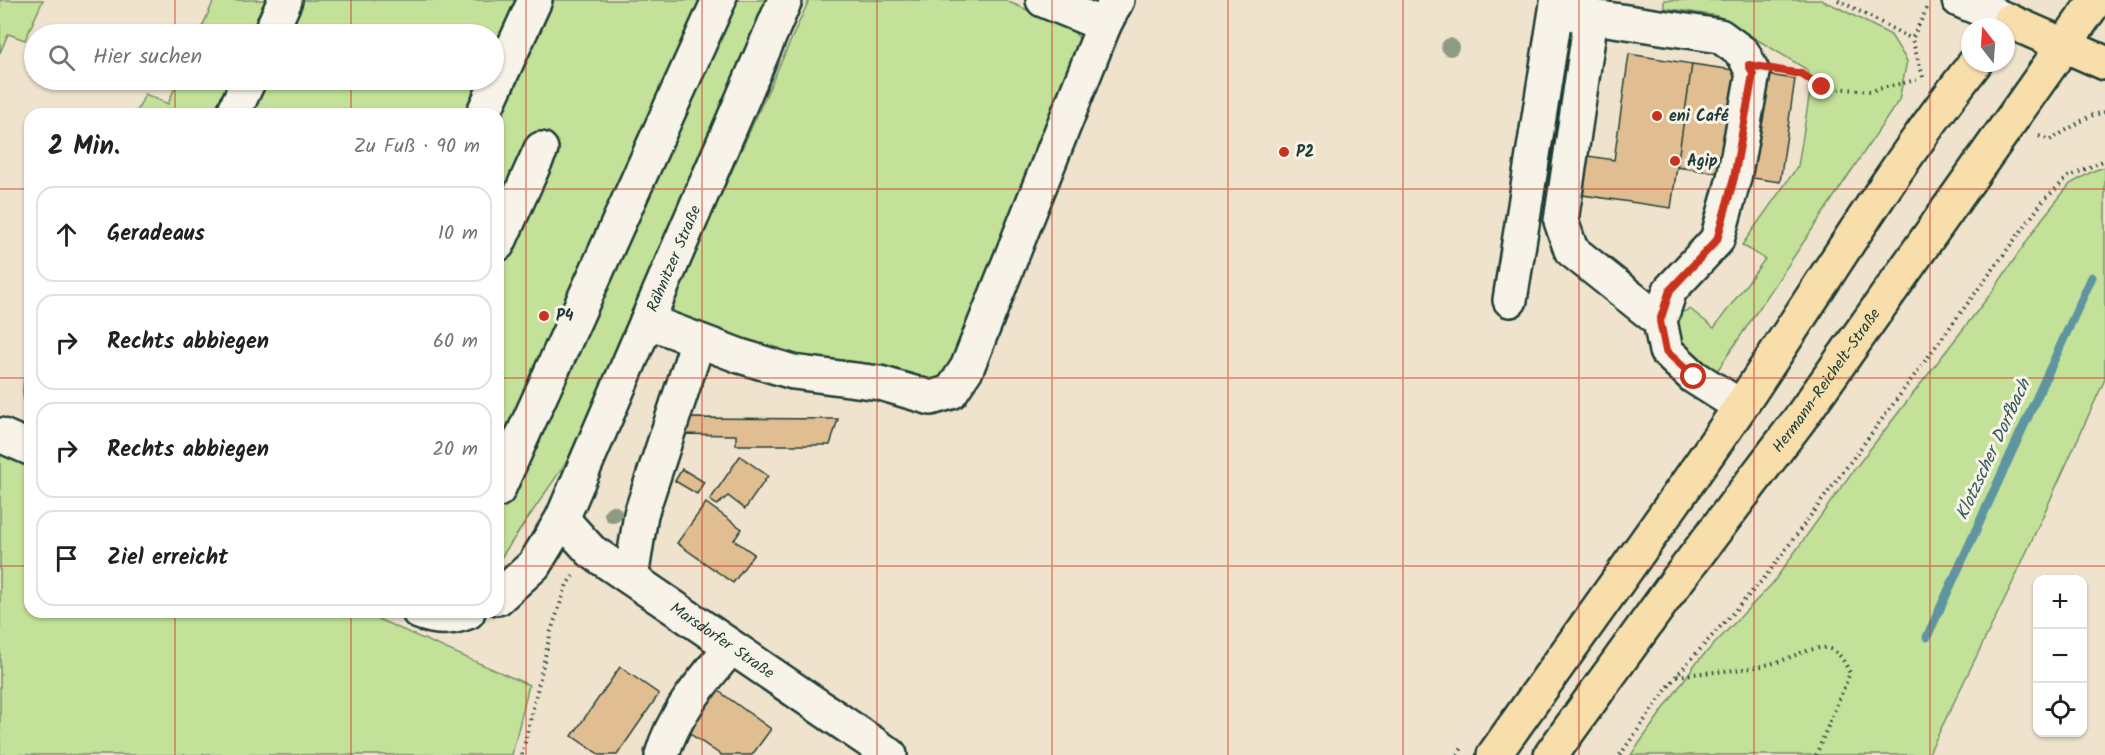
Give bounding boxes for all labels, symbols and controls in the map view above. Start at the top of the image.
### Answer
north arrow [1961,18,2015,72]
search box [24,24,504,90]
text: Hier suchen [93,40,202,75]
icon: search [45,41,78,74]
route end [1808,73,1834,99]
place label: eni Café [1669,104,1729,129]
marker: eni Café [1650,109,1664,123]
text: 2 Min. [48,126,120,168]
text: Zu Fuß · 90 m [354,131,480,163]
place label: P2 [1296,140,1314,165]
marker: P2 [1277,145,1291,159]
place label: Agip [1687,149,1718,174]
marker: Agip [1668,154,1682,168]
street label: Rähnitzer Straße [640,201,708,316]
text: Geradeaus [107,217,205,252]
icon: ahead [50,218,83,251]
text: 10 m [438,218,478,250]
street label: Hermann-Reichelt-Straße [1766,303,1887,458]
place label: P4 [556,304,574,329]
marker: P4 [537,309,551,323]
text: Rechts abbiegen [107,325,269,360]
icon: right [50,326,83,359]
text: 60 m [433,326,478,358]
route start [1680,363,1706,389]
water label: Klotzscher Dorfbach [1949,373,2040,525]
text: Rechts abbiegen [107,433,269,468]
icon: right [50,434,83,467]
text: 20 m [432,434,478,466]
text: Ziel erreicht [107,541,228,576]
icon: arrive [50,542,83,575]
map controls [2033,575,2087,737]
button: + [2033,575,2087,629]
street label: Marsdorfer Straße [665,596,780,685]
button: − [2033,629,2087,683]
button: locate [2033,683,2087,737]

